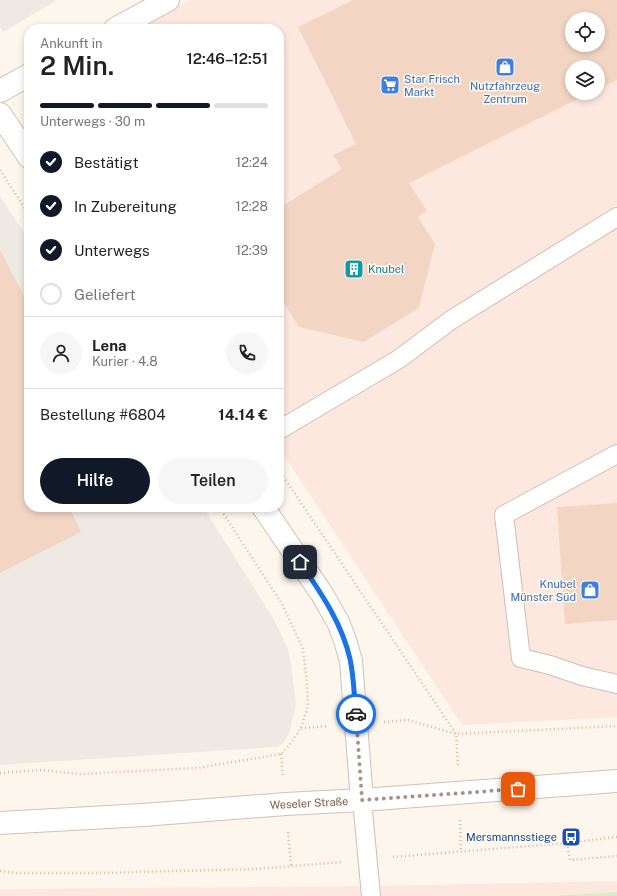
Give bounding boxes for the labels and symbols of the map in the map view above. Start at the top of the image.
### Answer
shop icon: Nutzfahrzeug Zentrum [494,56,516,78]
place label: Star Frisch Markt [404,73,460,98]
supermarket icon: Star Frisch Markt [379,74,401,96]
place label: Nutzfahrzeug Zentrum [470,80,540,105]
building icon: Knubel [343,258,365,280]
place label: Knubel [368,263,404,275]
pin [283,545,317,579]
place label: Knubel Münster Süd [510,578,576,603]
shop icon: Knubel Münster Süd [579,579,601,601]
courier [336,694,376,734]
pin [501,772,535,806]
street label: Weseler Straße [269,795,349,811]
bus stop icon: Mersmannsstiege [560,826,582,848]
place label: Mersmannsstiege [466,831,557,843]

